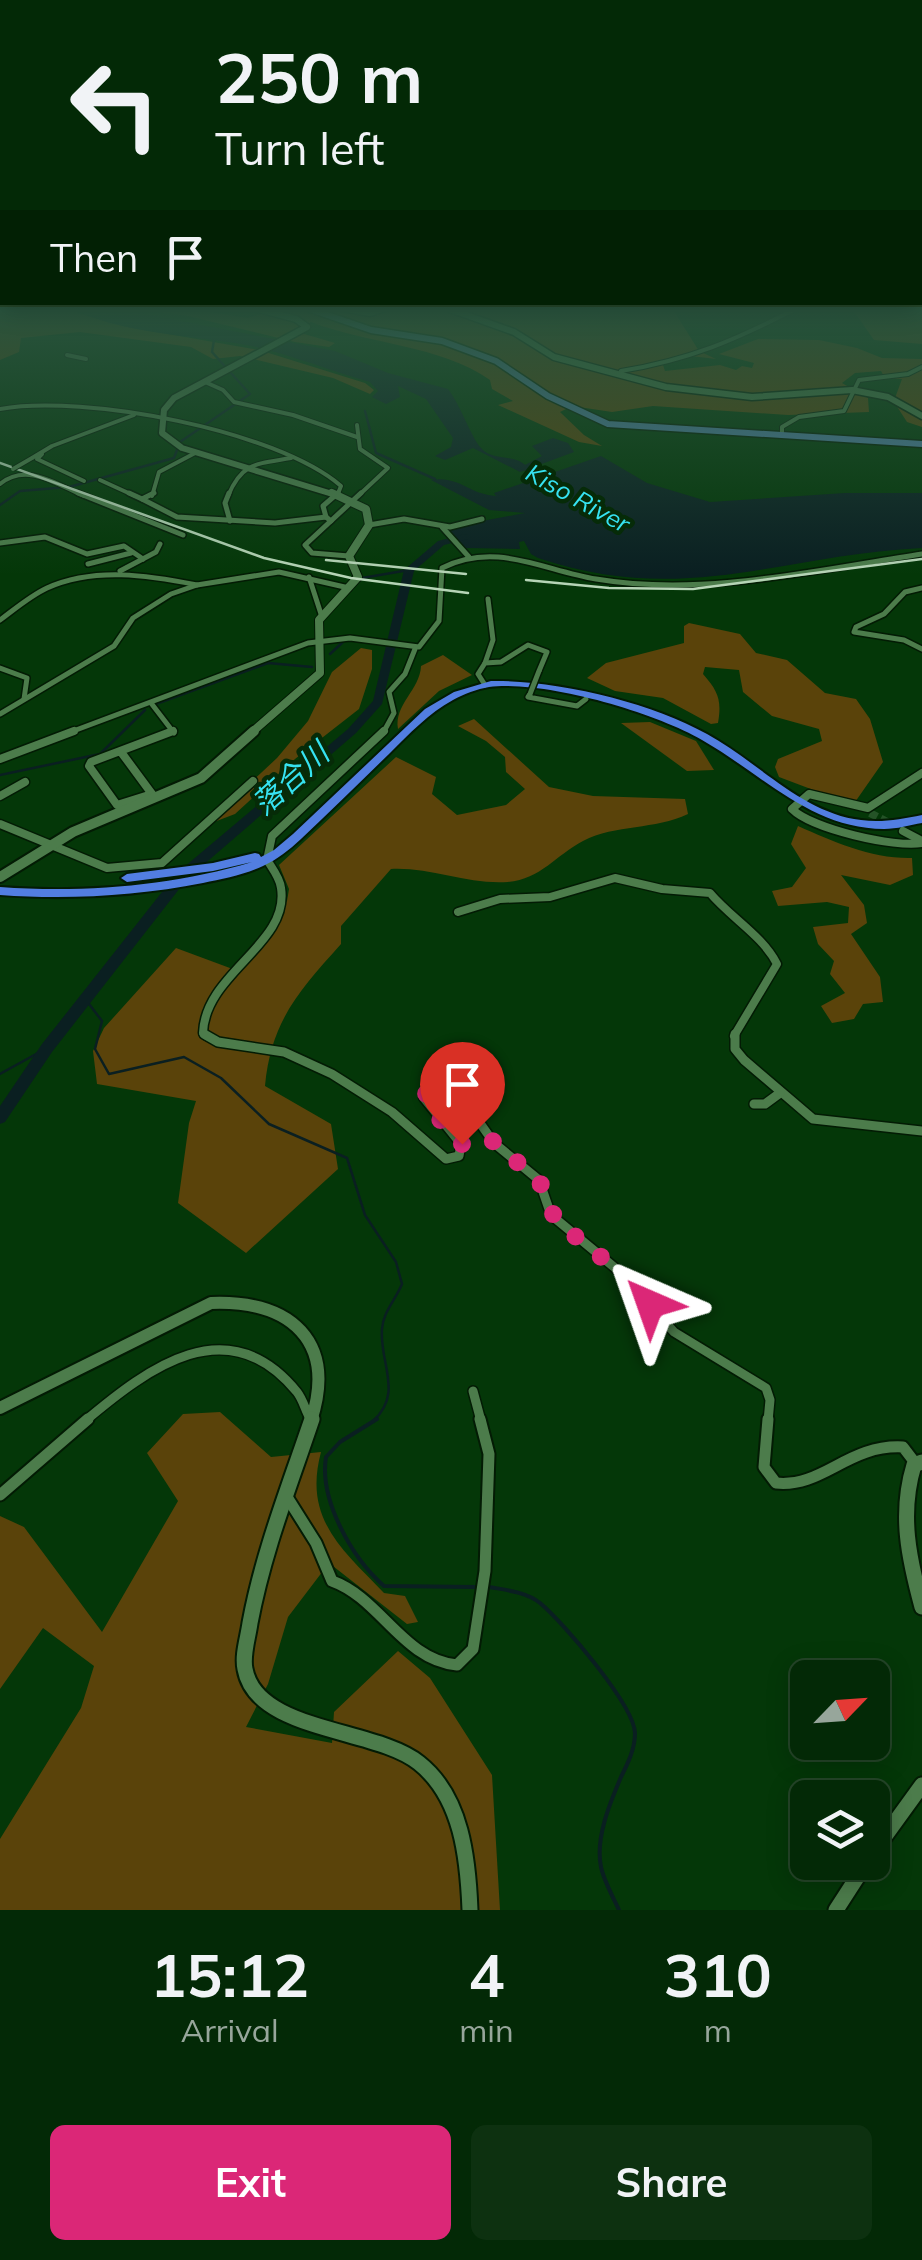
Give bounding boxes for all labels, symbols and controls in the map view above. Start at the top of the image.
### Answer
text: 250 m [215,33,423,121]
icon: left [50,40,180,170]
text: Turn left [215,120,384,176]
icon: arrive [158,230,213,285]
text: Then [50,234,138,282]
water label: Kiso River [521,456,636,539]
water label: 落合川 [244,732,339,822]
pin [420,1042,505,1145]
icon: arrive [435,1057,490,1112]
position arrow [598,1252,702,1356]
north arrow [790,1660,890,1760]
map controls [790,1660,890,1880]
button: layers [790,1780,890,1880]
text: 15:12 [150,1937,309,2012]
text: 4 [468,1937,504,2012]
text: 310 [664,1937,772,2012]
text: Arrival [181,2010,279,2050]
text: min [459,2010,514,2050]
text: m [704,2010,732,2050]
button: Exit [50,2125,451,2240]
button: Share [471,2125,872,2240]

